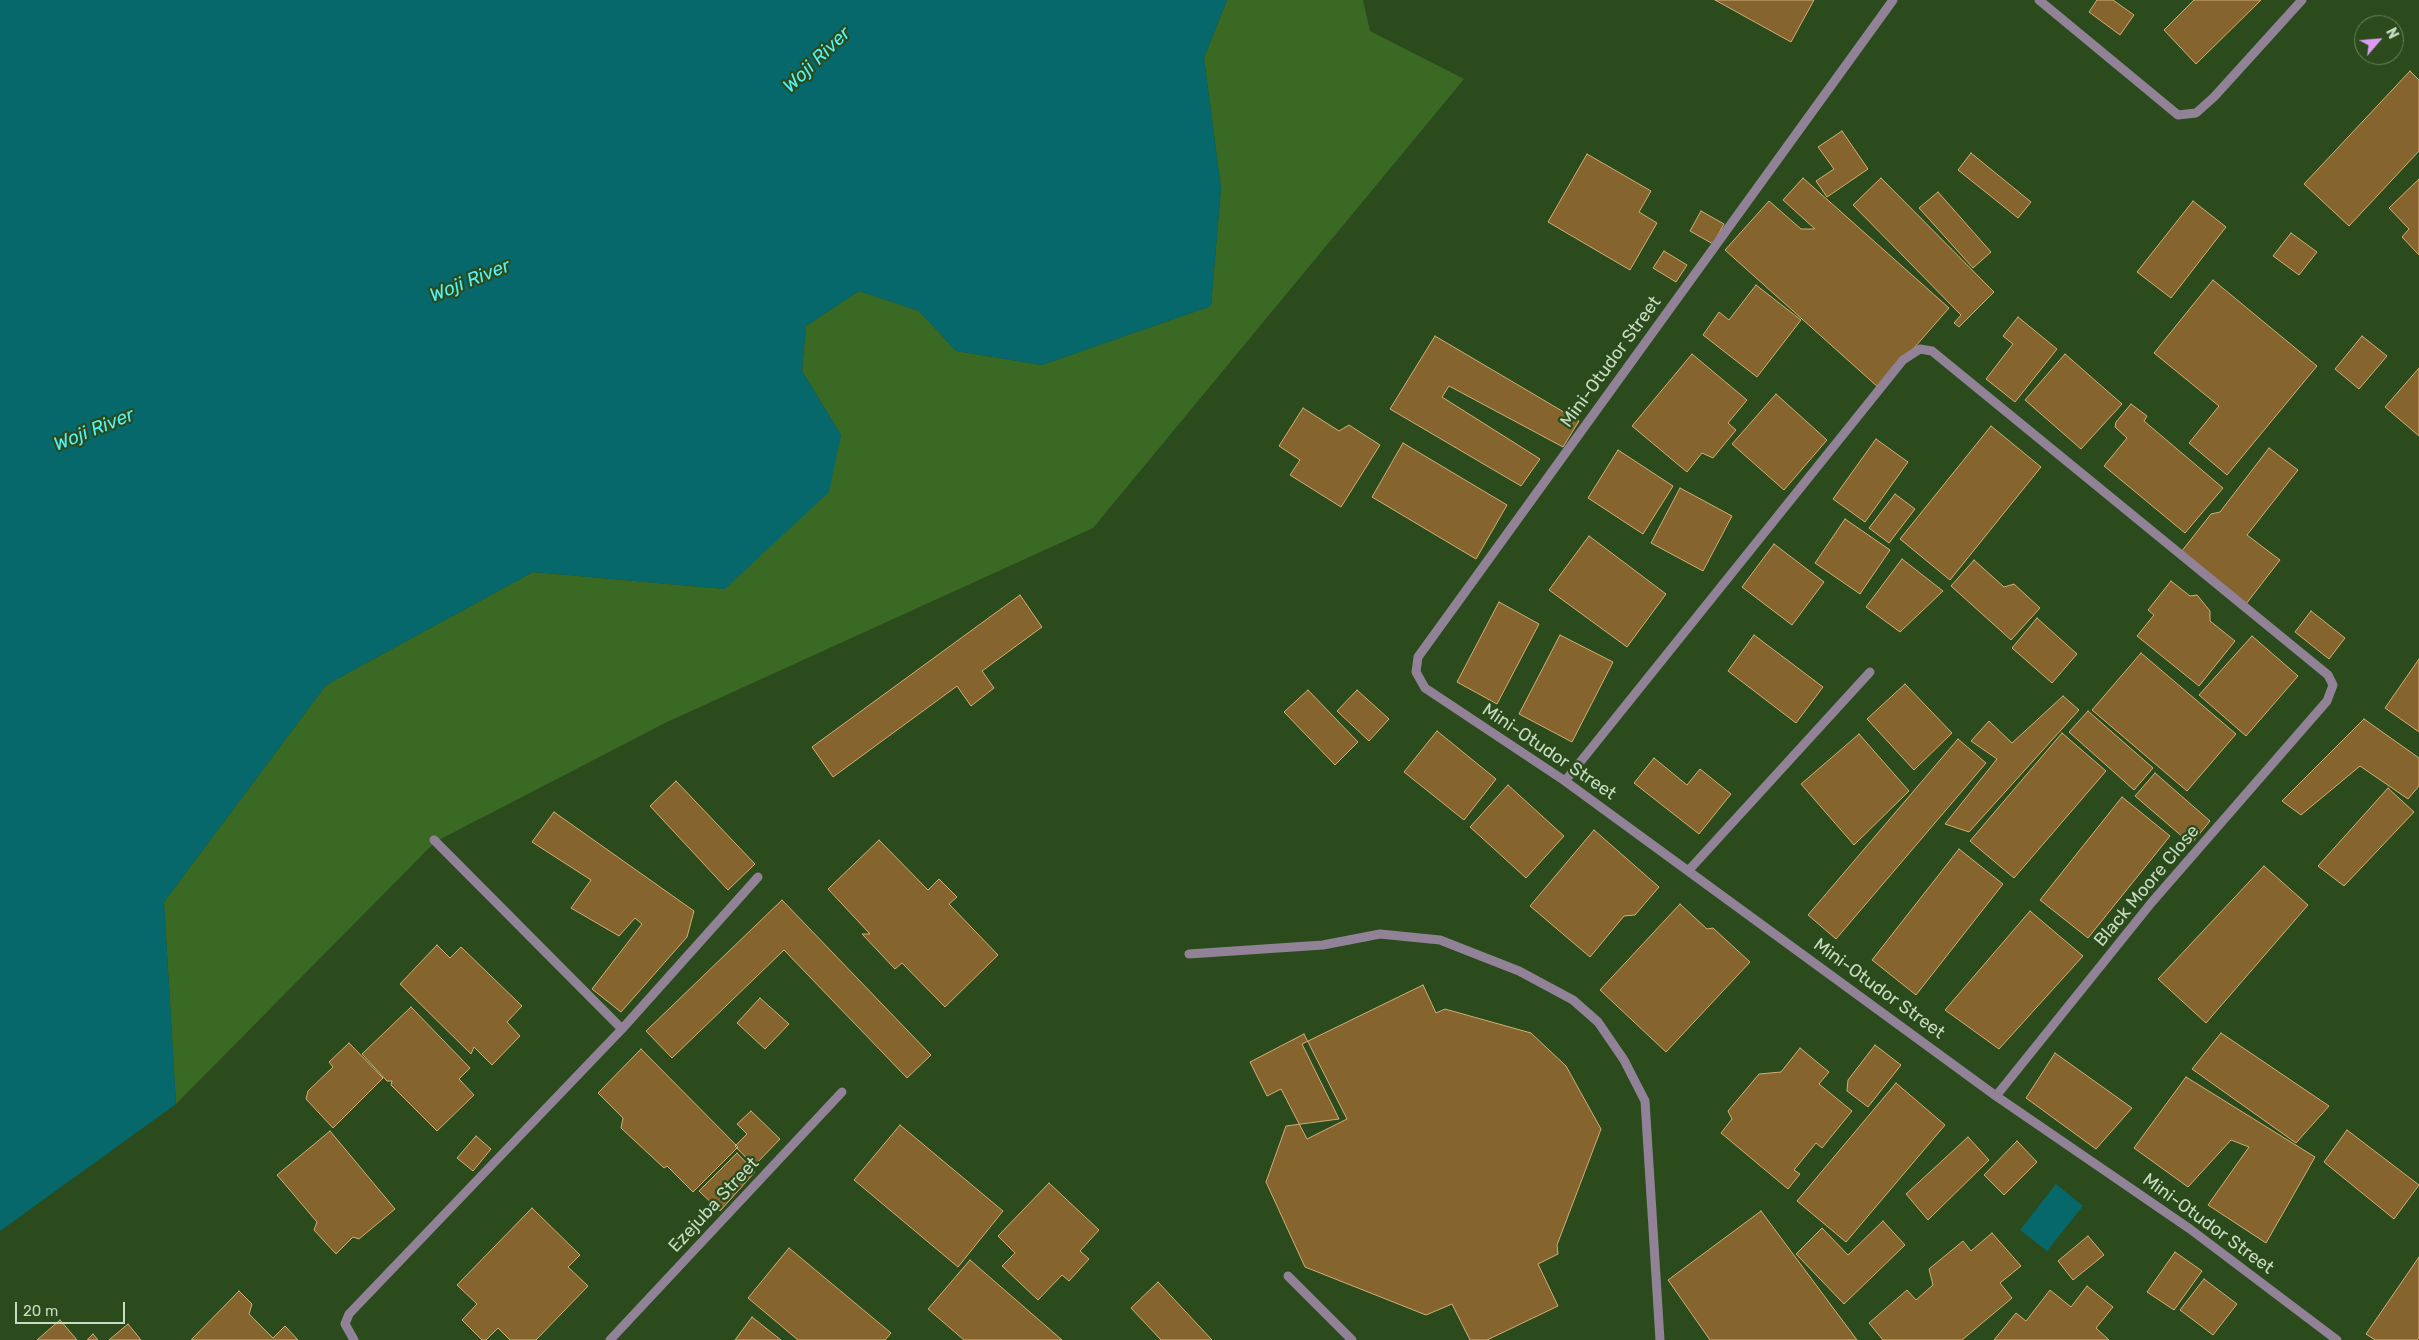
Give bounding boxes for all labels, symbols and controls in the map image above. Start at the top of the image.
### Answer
north arrow [2354,15,2404,65]
water label: Woji River [779,22,855,98]
text: N [2382,25,2402,42]
water label: Woji River [426,255,514,307]
street label: Mini-Otudor Street [1556,292,1666,432]
water label: Woji River [50,404,138,456]
street label: Mini-Otudor Street [1478,699,1620,805]
street label: Black Moore Close [2090,821,2204,951]
street label: Mini-Otudor Street [1809,934,1949,1044]
street label: Ezejuba Street [664,1153,764,1257]
street label: Mini-Otudor Street [2138,1169,2278,1279]
scale bar [18,1292,128,1324]
text: 20 m [23,1302,58,1320]

